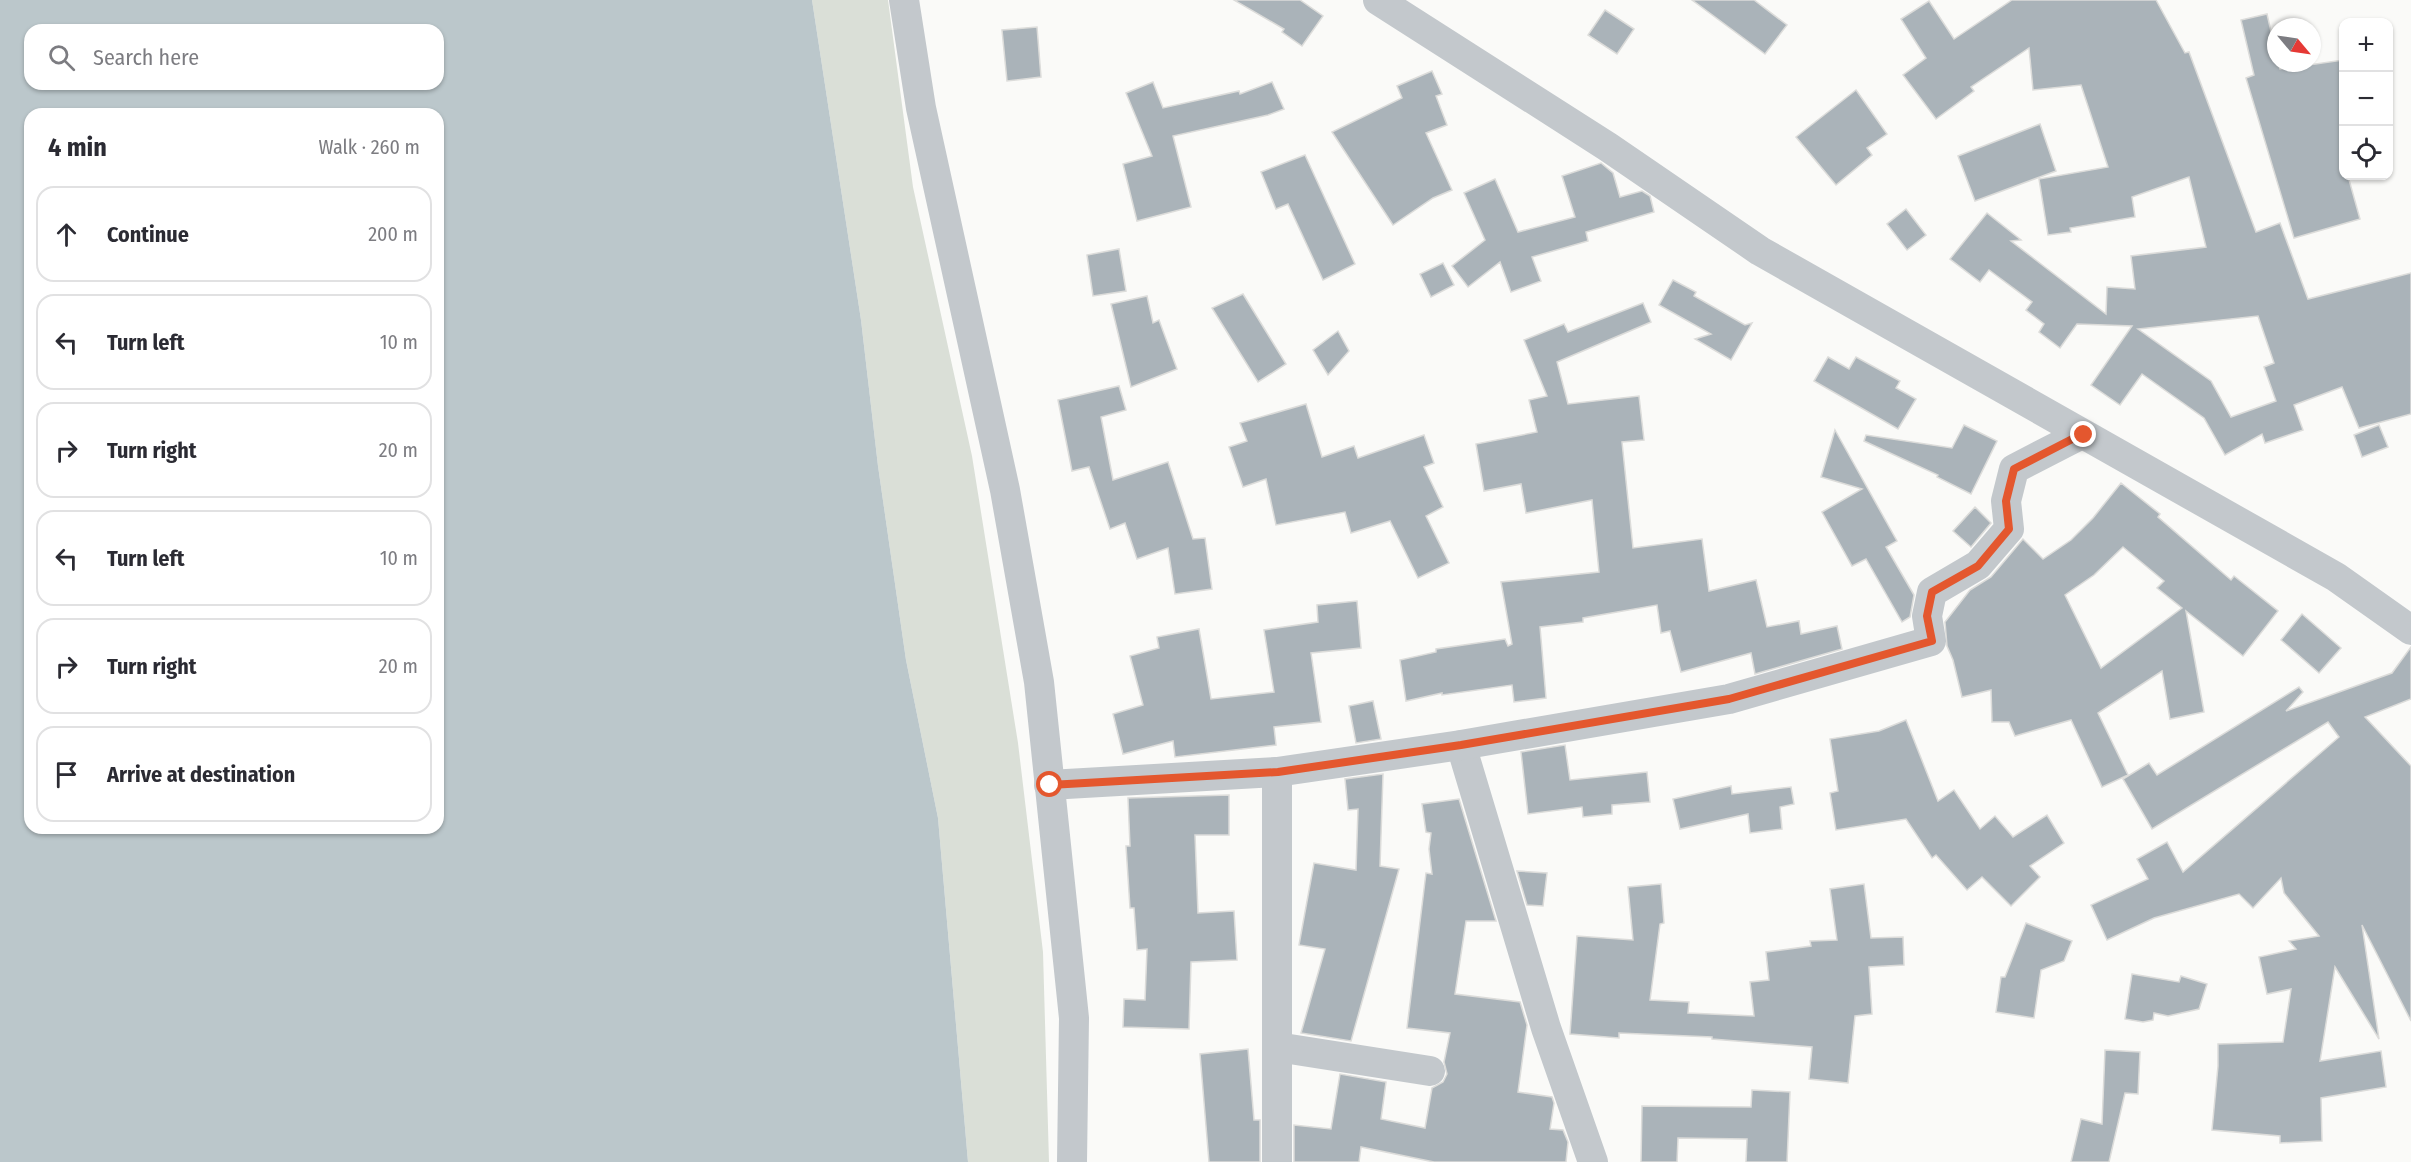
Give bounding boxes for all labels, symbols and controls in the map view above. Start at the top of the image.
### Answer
north arrow [2267,18,2321,72]
map controls [2339,18,2393,180]
button: + [2339,18,2393,72]
search box [24,24,444,90]
icon: search [45,41,78,74]
text: Search here [93,44,199,71]
button: − [2339,72,2393,126]
button: locate [2339,126,2393,180]
text: 4 min [48,132,107,163]
text: Walk · 260 m [319,135,420,159]
icon: ahead [50,218,83,251]
text: Continue [107,221,189,248]
text: 200 m [368,222,418,246]
icon: left [50,326,83,359]
text: Turn left [107,329,185,356]
text: 10 m [380,330,418,354]
route end [2070,421,2096,447]
icon: right [50,434,83,467]
text: Turn right [107,437,196,464]
text: 20 m [379,438,418,462]
icon: left [50,542,83,575]
text: Turn left [107,545,185,572]
text: 10 m [380,546,418,570]
icon: right [50,650,83,683]
text: Turn right [107,653,196,680]
text: 20 m [379,654,418,678]
icon: arrive [50,758,83,791]
text: Arrive at destination [107,761,295,788]
route start [1036,771,1062,797]

